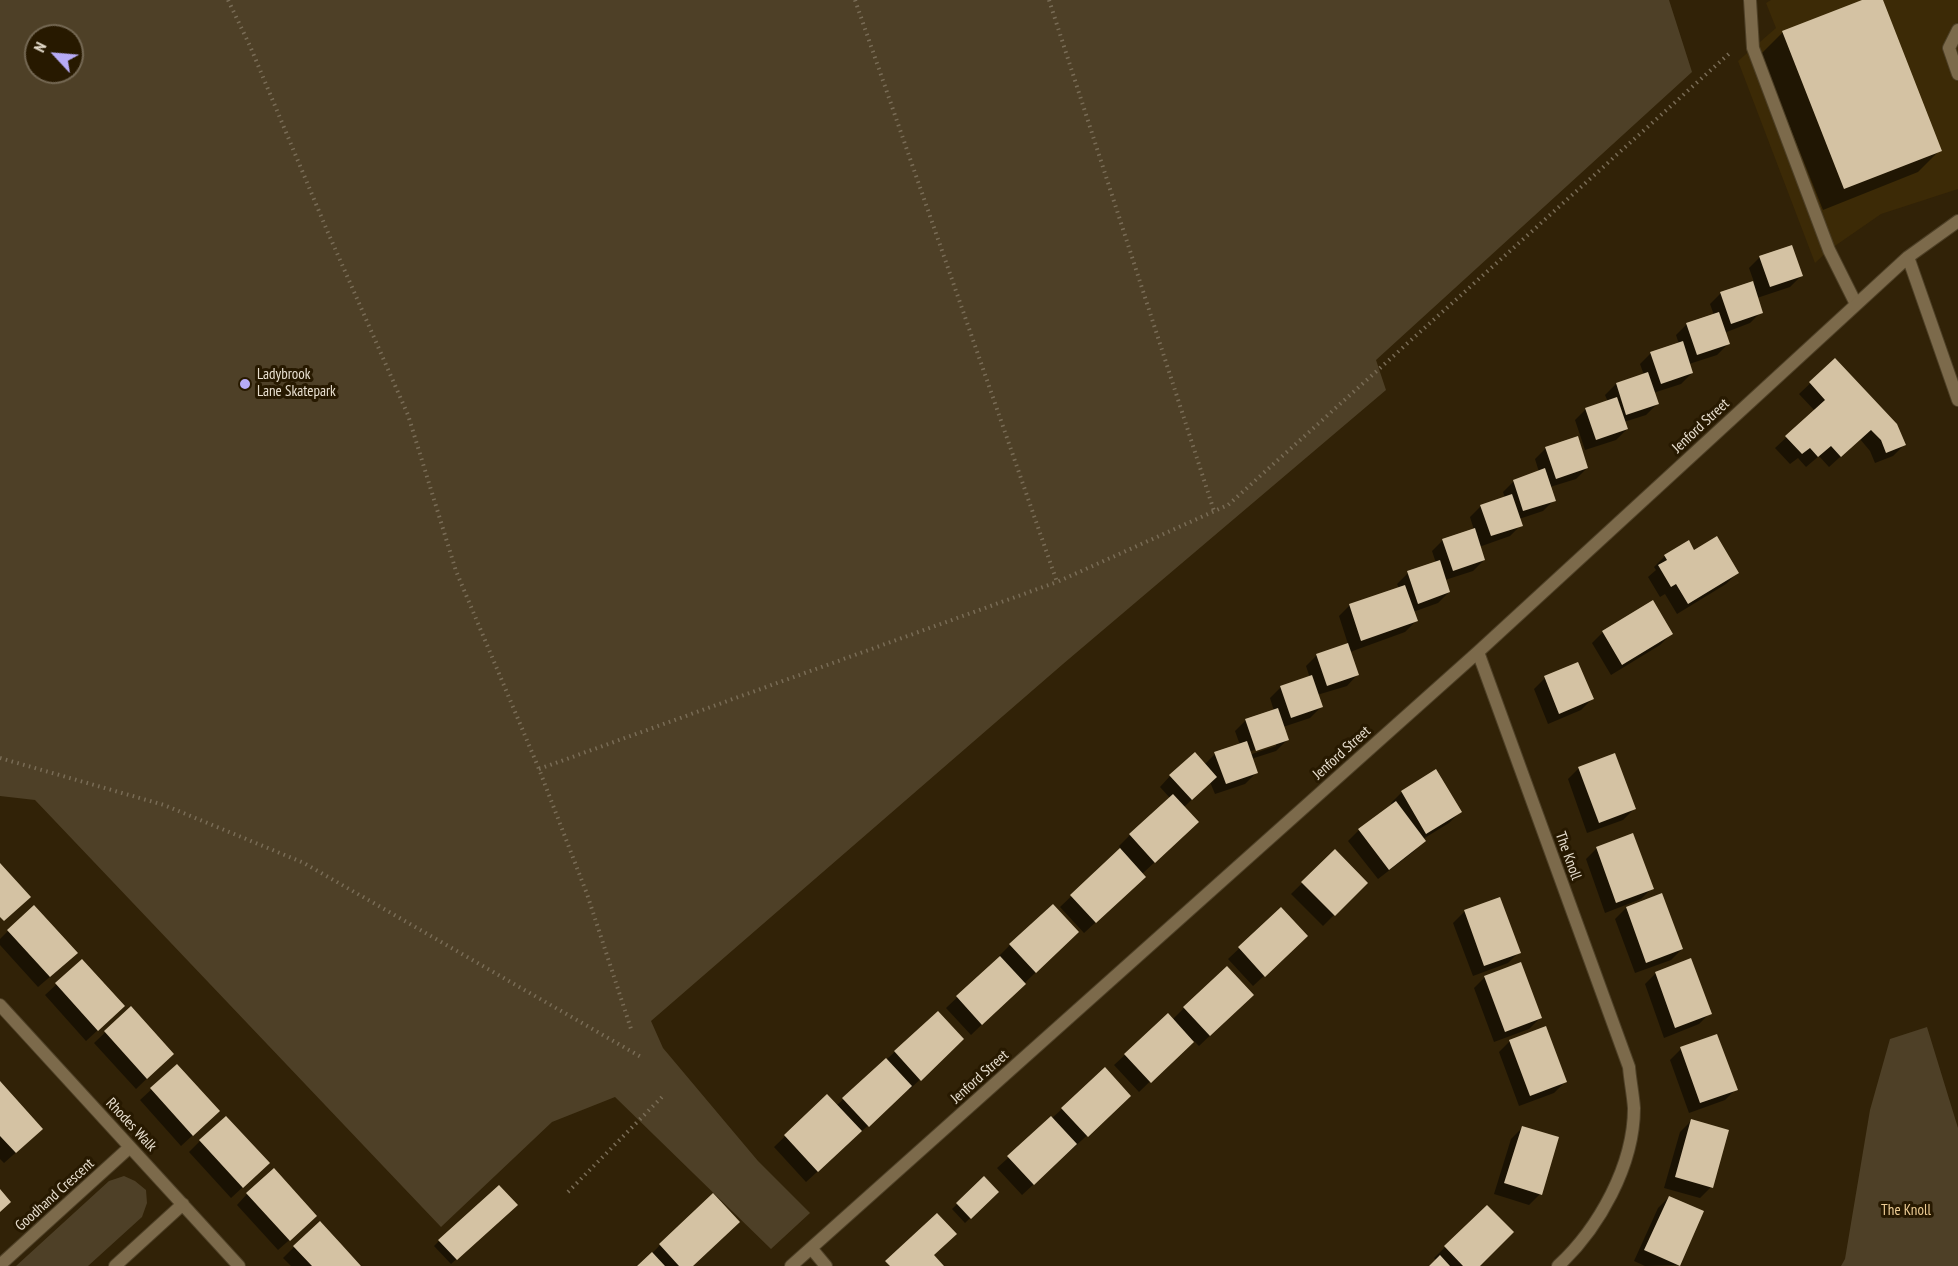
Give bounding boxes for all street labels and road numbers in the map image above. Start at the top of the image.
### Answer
street label: Jenford Street [1669,395,1733,457]
street label: Jenford Street [1309,722,1375,784]
street label: The Knoll [1551,830,1585,882]
street label: Jenford Street [947,1046,1013,1108]
street label: Rhodes Walk [102,1095,160,1155]
street label: Goodhand Crescent [12,1155,98,1235]

